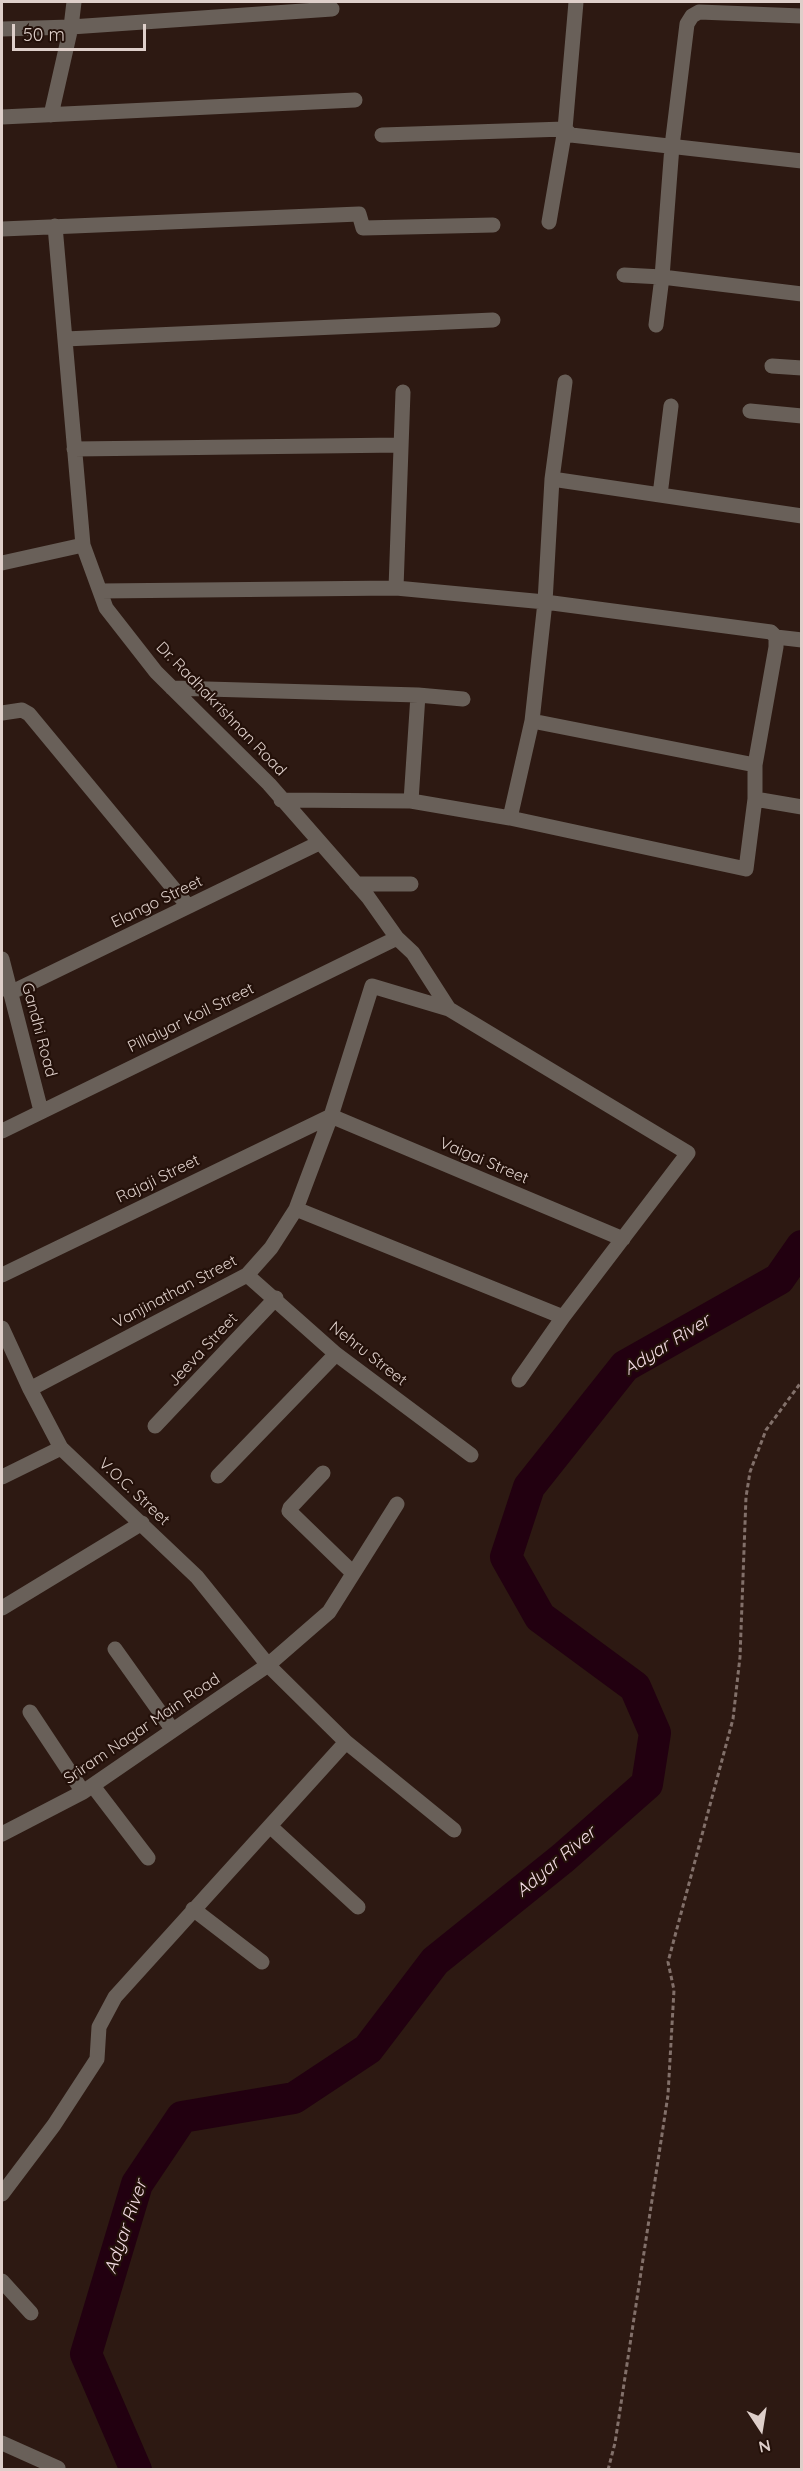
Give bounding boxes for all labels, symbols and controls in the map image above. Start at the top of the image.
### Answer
scale bar [15,12,148,50]
text: 50 m [23,23,65,46]
street label: Dr. Radhakrishnan Road [152,638,290,780]
street label: Elango Street [108,872,206,932]
street label: Pillaiyar Koil Street [125,979,257,1057]
street label: Gandhi Road [17,981,61,1079]
street label: Vaigai Street [437,1134,531,1188]
street label: Rajaji Street [113,1151,203,1207]
street label: Vanjinathan Street [110,1251,240,1333]
street label: Jeeva Street [164,1309,242,1391]
water label: Adyar River [620,1310,714,1380]
street label: Nehru Street [325,1318,411,1390]
street label: V.O.C. Street [94,1454,174,1530]
street label: Sriram Nagar Main Road [60,1670,224,1788]
water label: Adyar River [512,1822,600,1902]
water label: Adyar River [100,2177,152,2277]
north arrow [731,2399,791,2459]
text: N [757,2436,773,2458]

